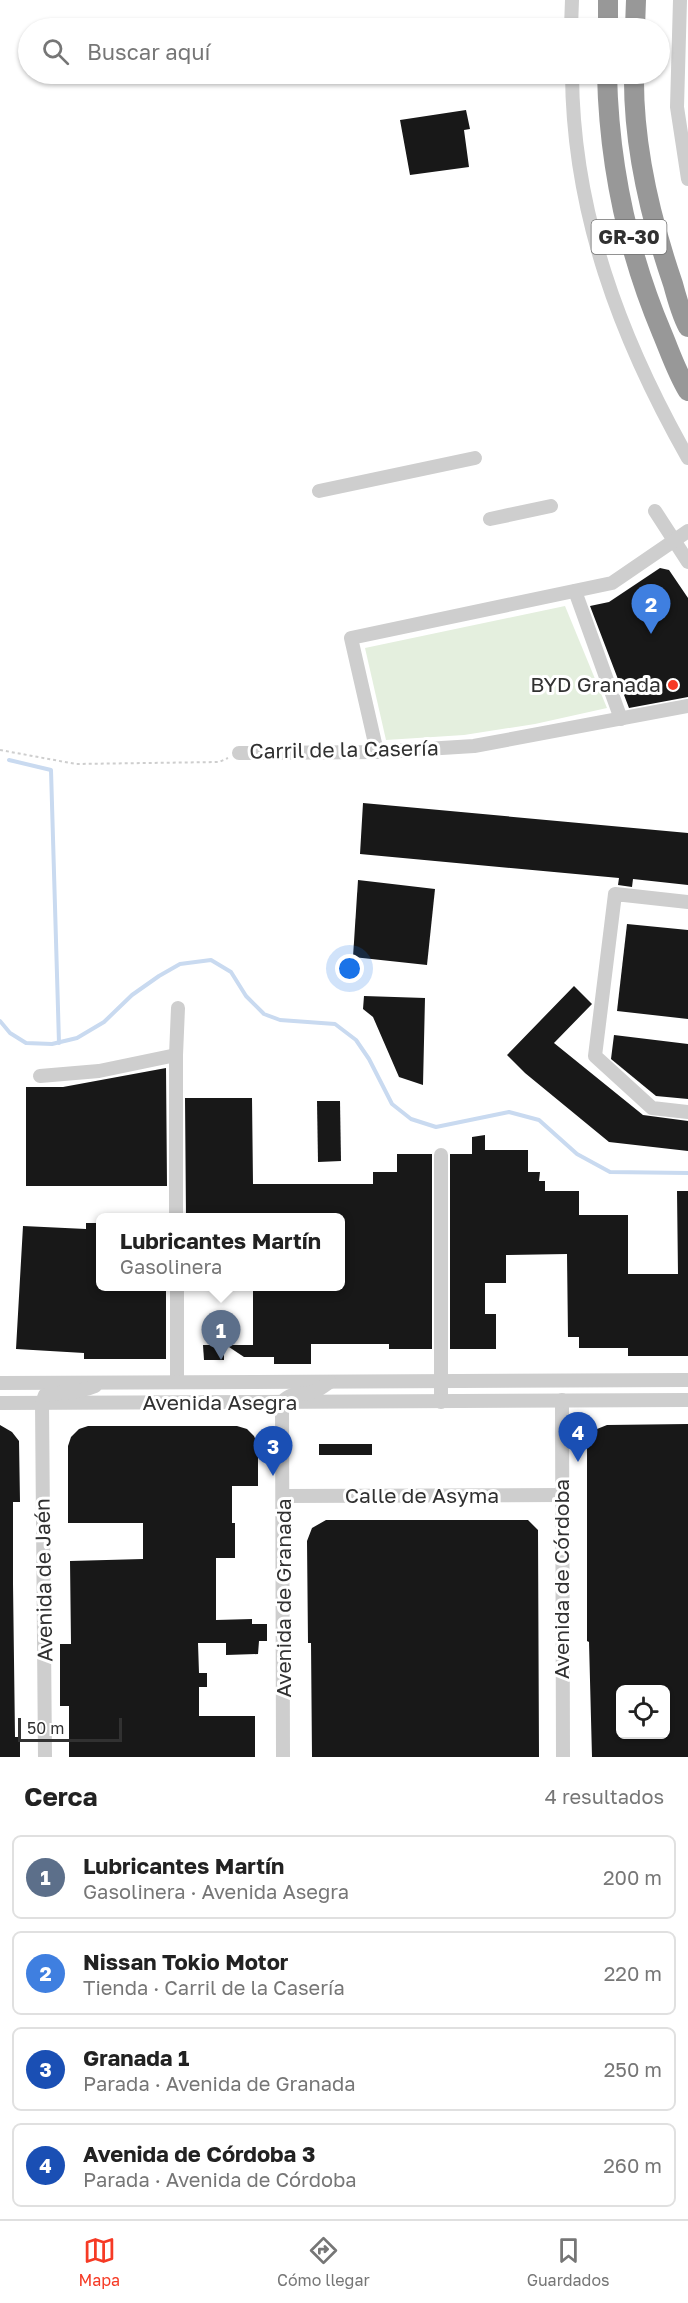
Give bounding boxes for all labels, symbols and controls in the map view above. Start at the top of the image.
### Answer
search box [18,18,670,84]
icon: search [39,35,72,68]
text: Buscar aquí [87,38,210,65]
road number: GR-30 [592,220,666,254]
pin: 2 [632,584,670,634]
place label: BYD Granada [530,671,661,697]
marker: BYD Granada [666,678,680,692]
street label: Carril de la Casería [249,734,439,764]
your location [335,954,364,983]
popup [96,1213,345,1291]
text: Lubricantes Martín [120,1227,321,1254]
text: Gasolinera [120,1254,222,1278]
pin: 1 [202,1310,240,1360]
street label: Avenida Asegra [143,1389,297,1415]
pin: 4 [558,1412,598,1462]
pin: 3 [254,1426,292,1476]
street label: Avenida de Córdoba [548,1479,574,1679]
street label: Calle de Asyma [345,1482,499,1508]
street label: Avenida de Jaén [29,1498,57,1662]
street label: Avenida de Granada [270,1498,296,1698]
map controls [616,1685,670,1739]
button: locate [616,1685,670,1739]
scale bar [18,1715,122,1742]
text: 50 m [27,1718,64,1738]
text: Cerca [24,1781,98,1812]
text: 4 resultados [545,1784,664,1808]
text: Lubricantes Martín [83,1852,284,1879]
text: 1 [40,1865,51,1889]
text: 200 m [603,1865,662,1889]
text: Gasolinera · Avenida Asegra [83,1879,349,1903]
text: Nissan Tokio Motor [83,1948,288,1975]
text: 2 [39,1961,52,1985]
text: 220 m [604,1961,662,1985]
text: Tienda · Carril de la Casería [83,1975,345,1999]
text: Granada 1 [83,2044,189,2071]
text: 3 [39,2057,52,2081]
text: 250 m [604,2057,662,2081]
text: Parada · Avenida de Granada [83,2071,356,2095]
text: Avenida de Córdoba 3 [83,2140,315,2167]
text: 4 [39,2153,52,2177]
text: 260 m [603,2153,662,2177]
text: Parada · Avenida de Córdoba [83,2167,357,2191]
tab: Mapa [78,2234,120,2290]
tab: Cómo llegar [277,2234,370,2290]
tab: Guardados [527,2234,610,2290]

